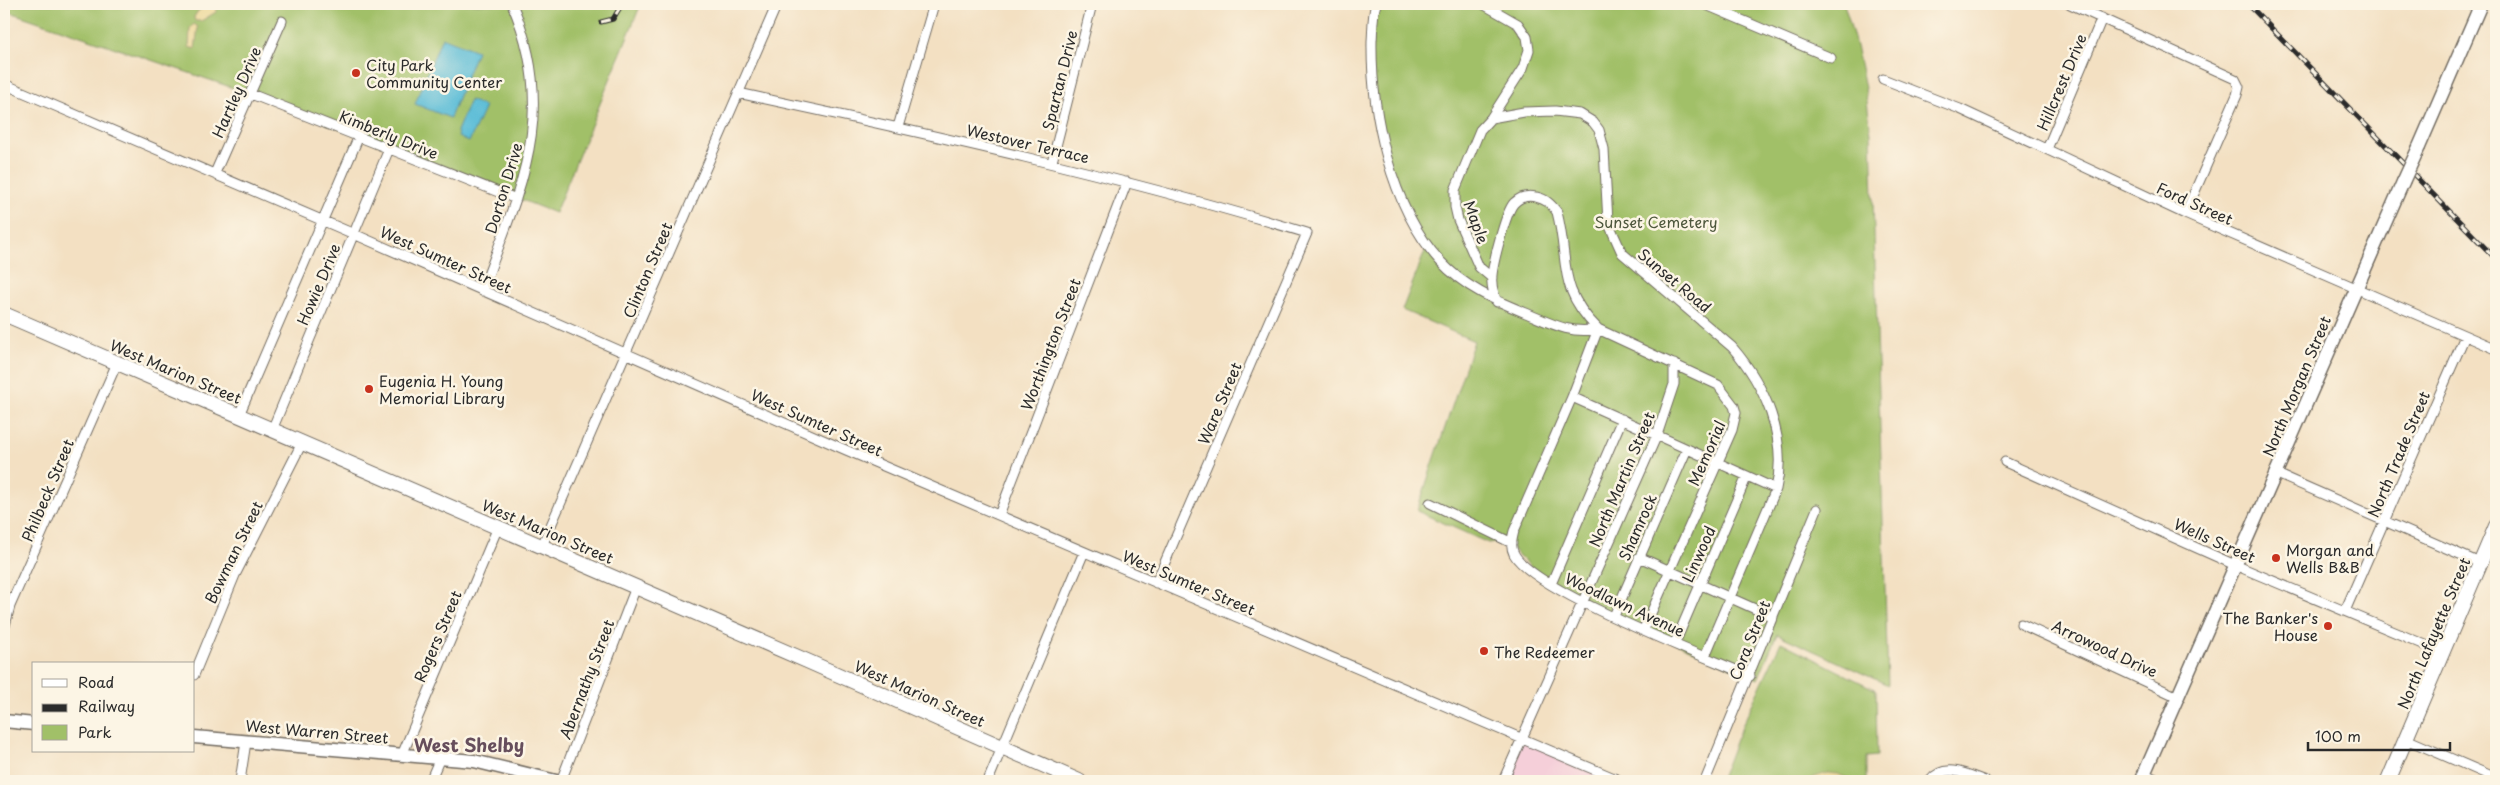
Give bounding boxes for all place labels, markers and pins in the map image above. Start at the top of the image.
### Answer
place label: City Park Community Center [366,53,502,93]
marker: City Park Community Center [350,67,362,79]
place label: Eugenia H. Young Memorial Library [379,369,505,409]
marker: Eugenia H. Young Memorial Library [363,383,375,395]
place label: Morgan and Wells B&B [2286,538,2374,578]
marker: Morgan and Wells B&B [2270,552,2282,564]
place label: The Banker's House [2223,606,2318,646]
marker: The Banker's House [2322,620,2334,632]
place label: The Redeemer [1494,640,1595,663]
marker: The Redeemer [1478,645,1490,657]

